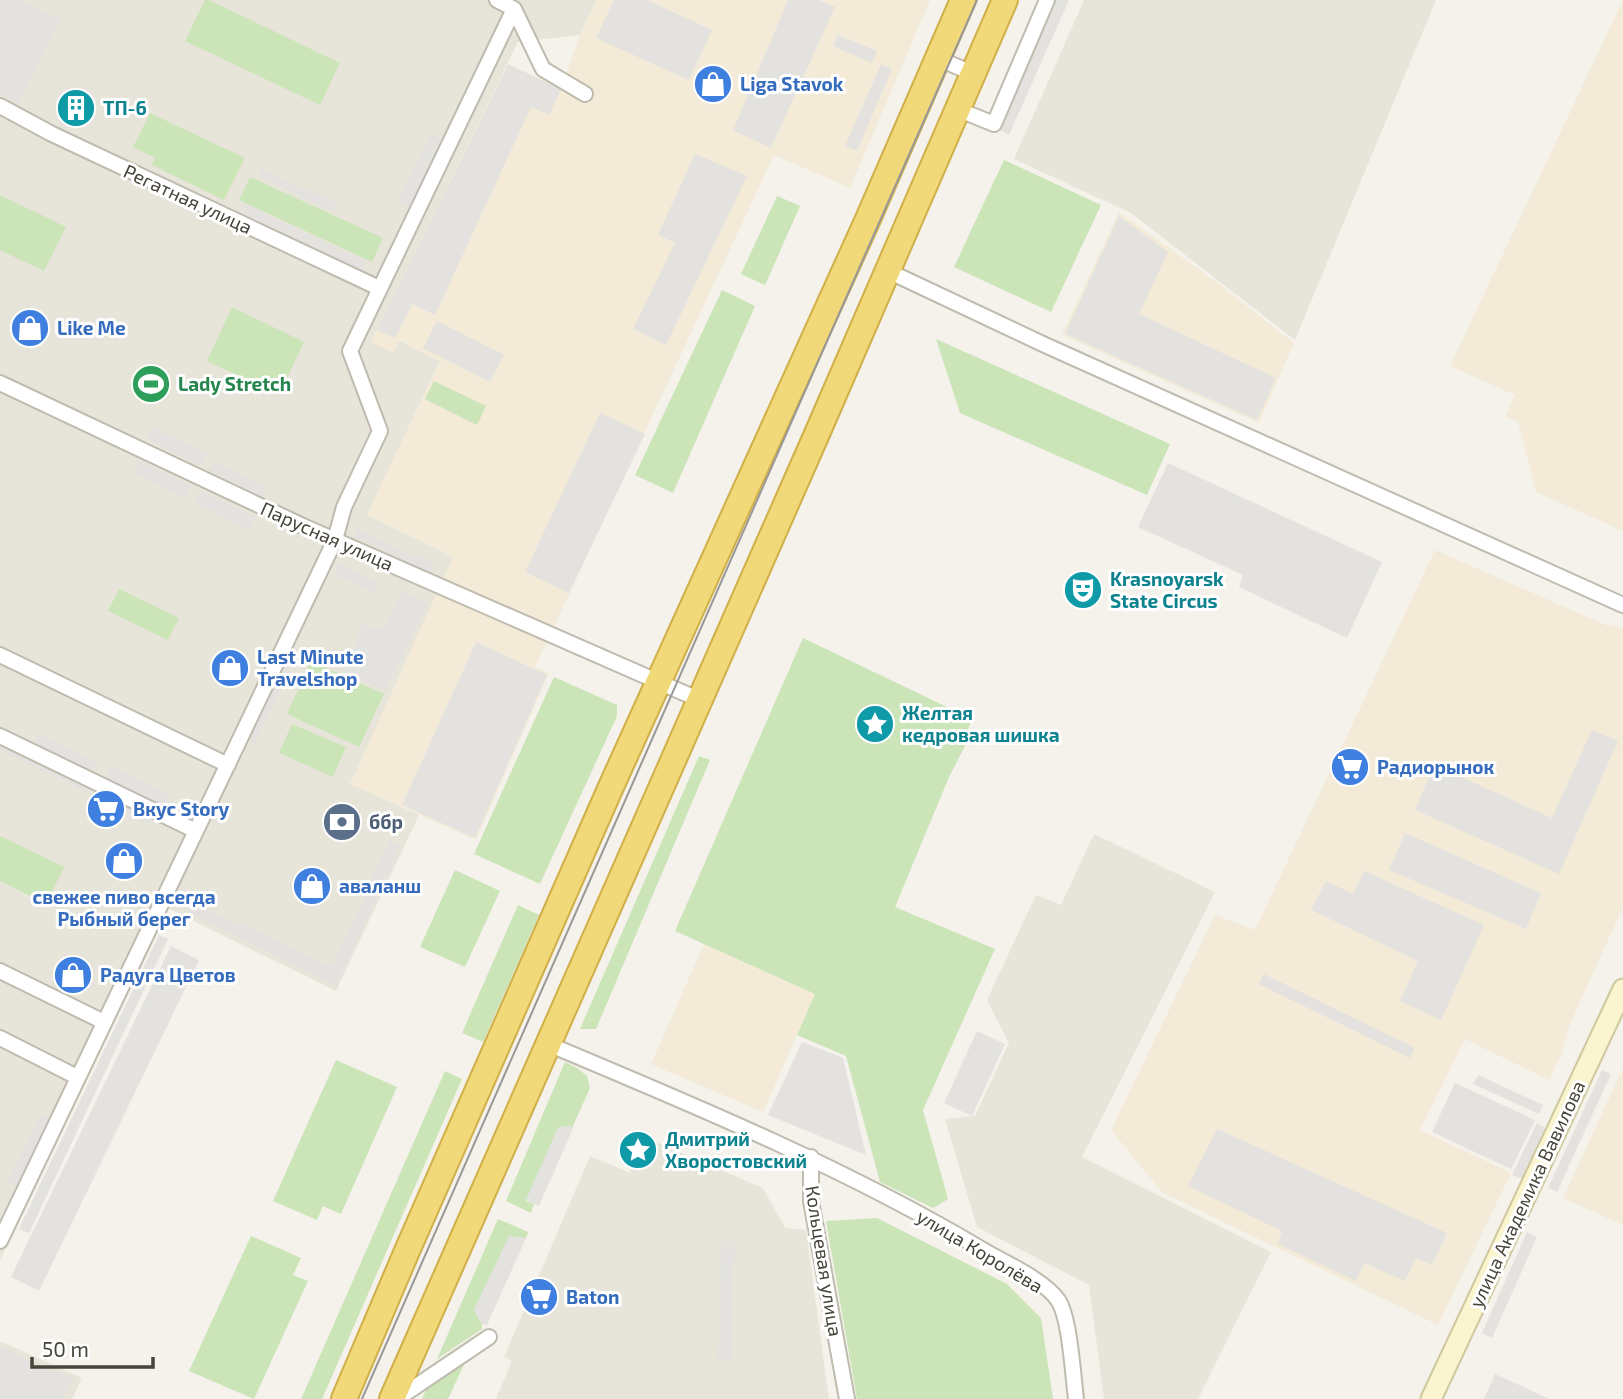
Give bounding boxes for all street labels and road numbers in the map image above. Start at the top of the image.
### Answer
street label: Регатная улица [120,159,256,239]
street label: Парусная улица [257,496,397,576]
street label: улица Академика Вавилова [1464,1077,1590,1311]
street label: Кольцевая улица [800,1184,848,1338]
street label: улица Королёва [912,1204,1048,1298]

